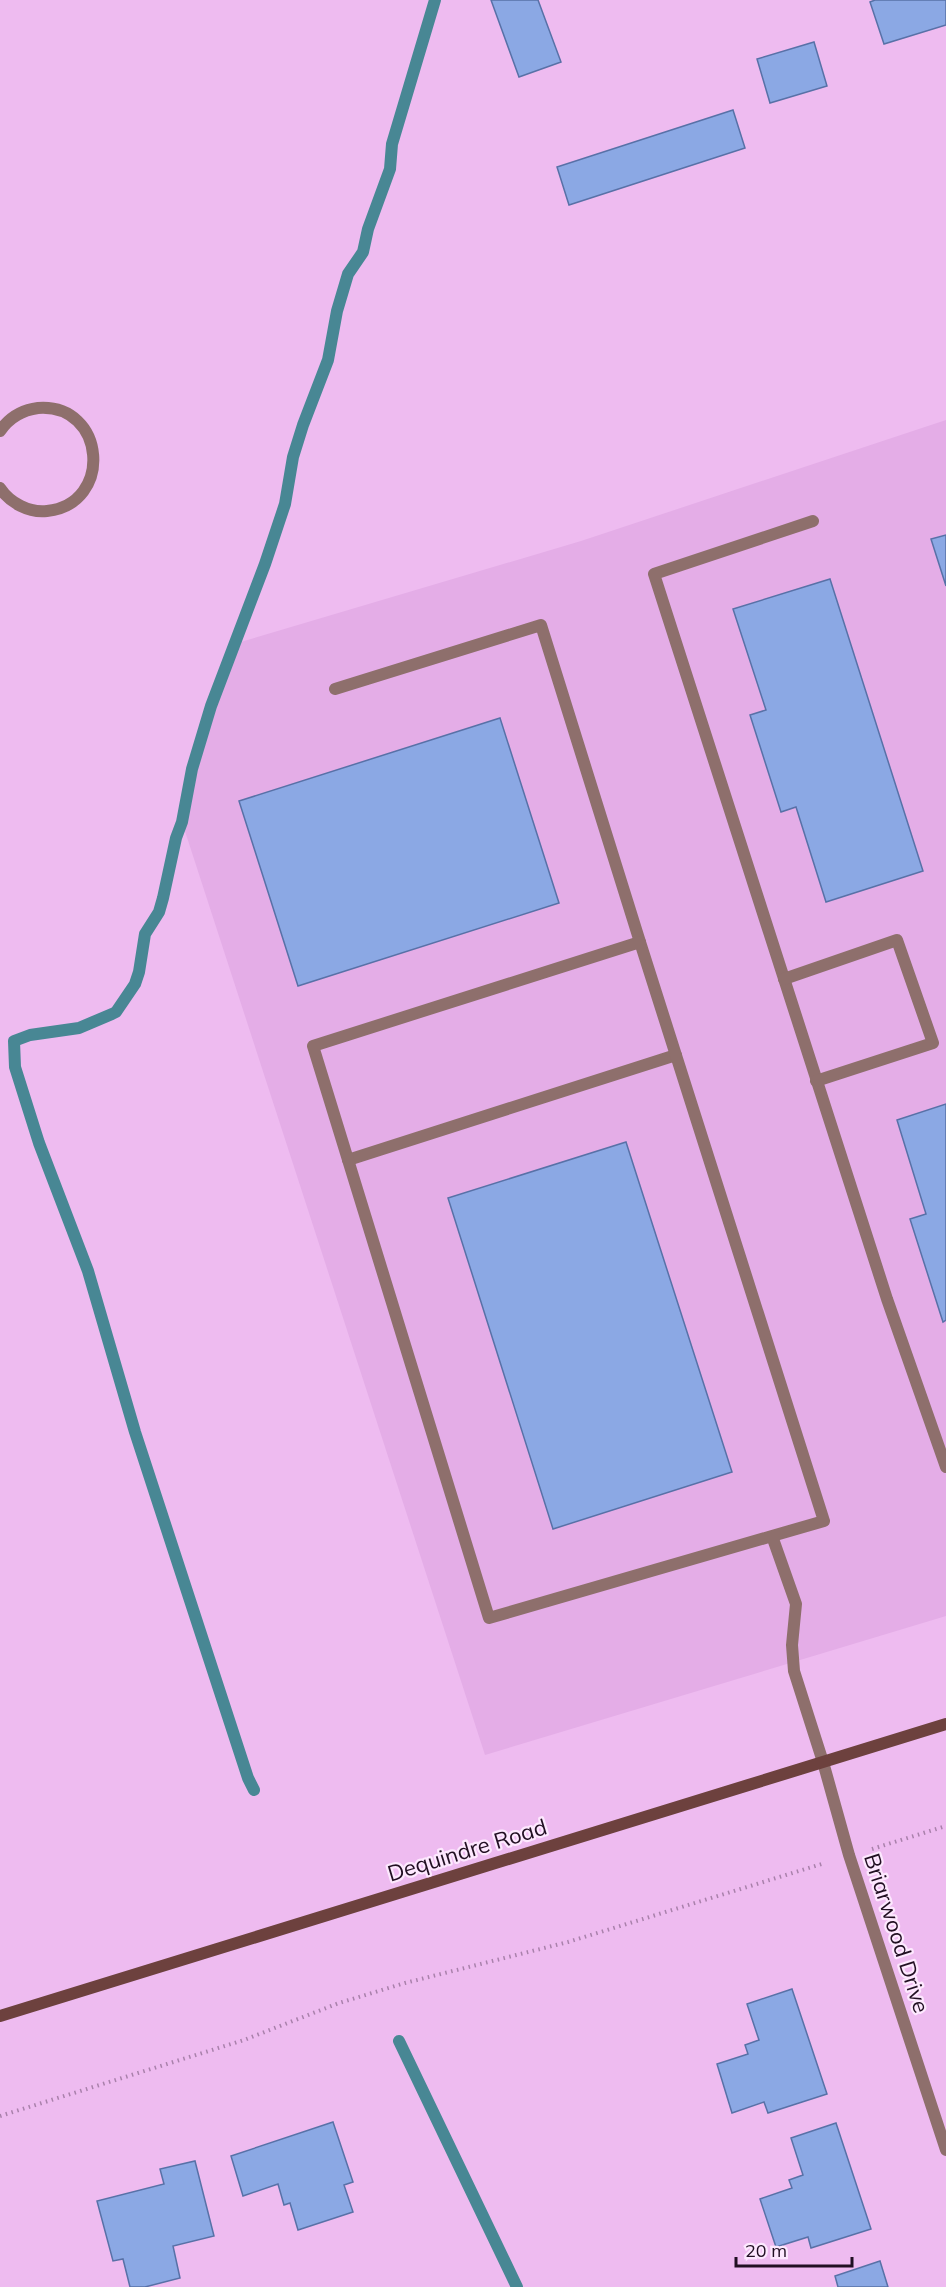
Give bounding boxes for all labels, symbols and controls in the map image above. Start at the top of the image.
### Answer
street label: Dequindre Road [384,1812,550,1888]
street label: Briarwood Drive [858,1850,936,2016]
scale bar [736,2230,852,2268]
text: 20 m [745,2239,787,2262]

